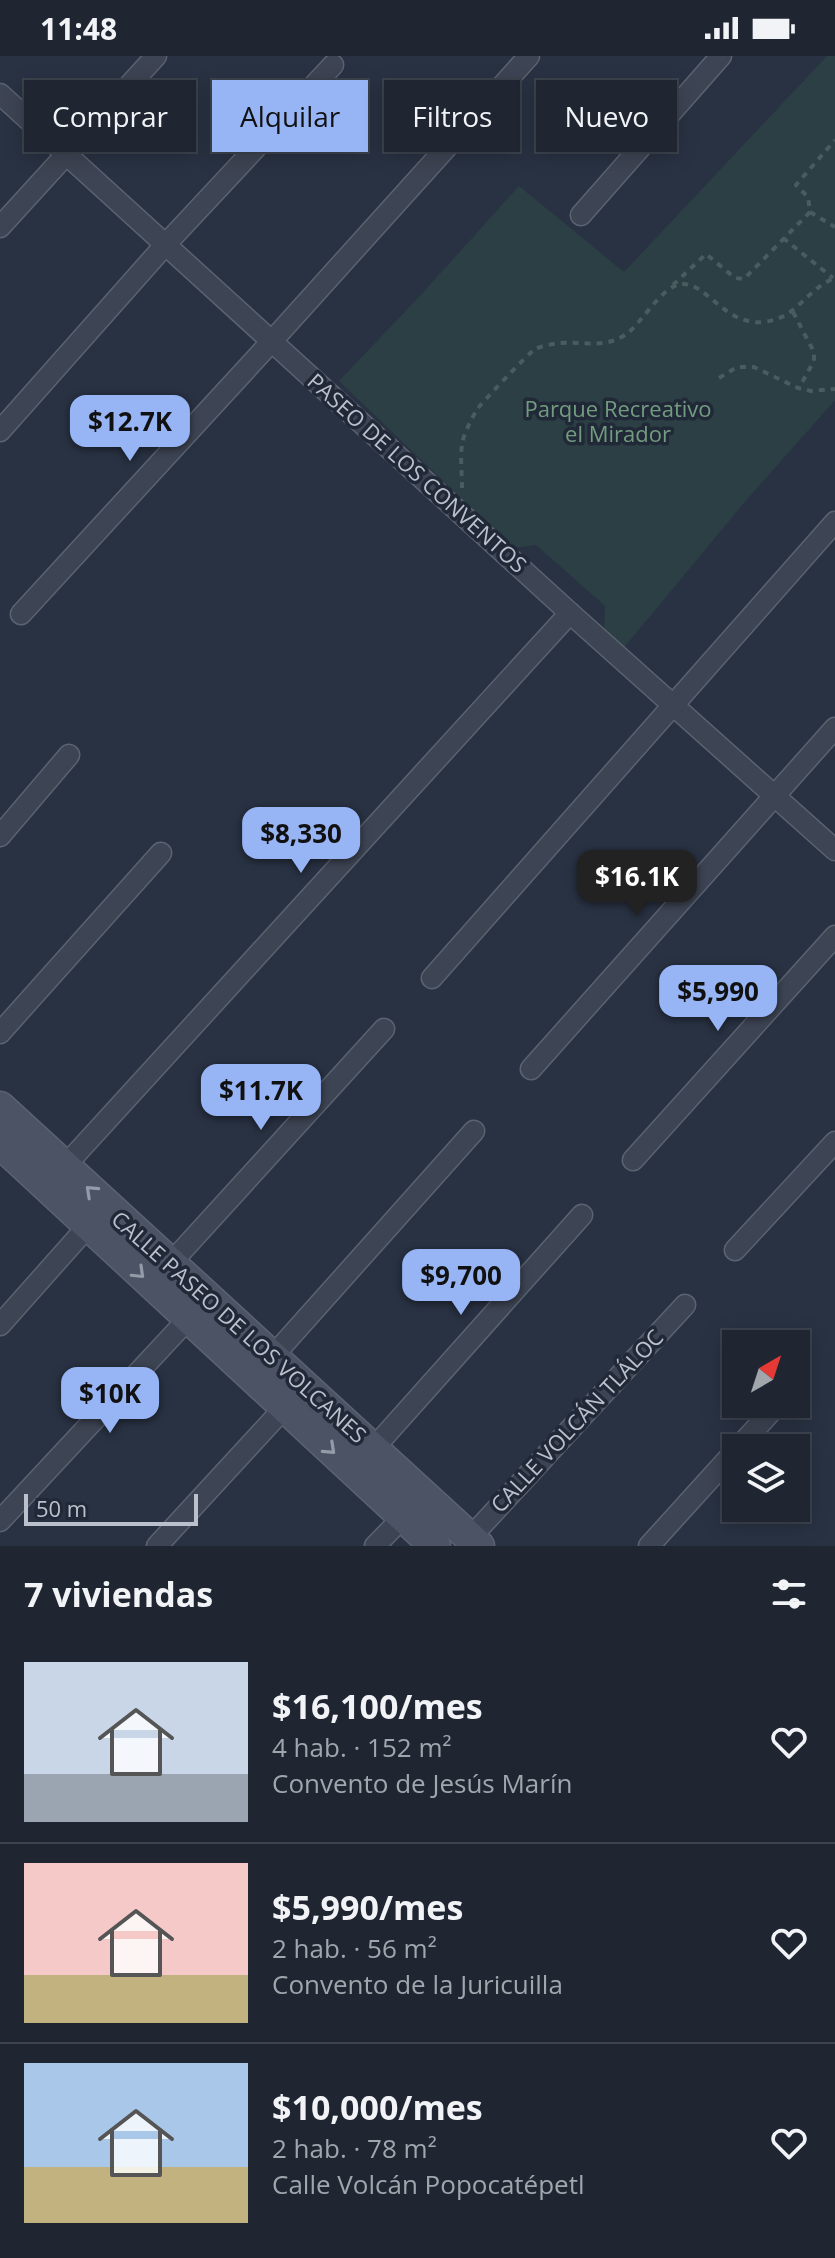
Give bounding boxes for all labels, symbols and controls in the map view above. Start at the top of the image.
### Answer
text: 11:48 [40,8,117,49]
chip: Comprar [24,80,196,152]
chip: Alquilar [212,80,368,152]
chip: Filtros [384,80,520,152]
chip: Nuevo [536,80,677,152]
street label: PASEO DE LOS CONVENTOS [302,366,534,579]
park label: Parque Recreativo el Mirador [524,393,712,448]
pin: $12.7K [65,395,195,463]
text: $12.7K [88,403,172,439]
pin: $8,330 [236,807,366,875]
text: $8,330 [260,815,342,851]
pin: $16.1K [572,850,702,918]
text: $16.1K [595,858,679,894]
pin: $5,990 [653,965,783,1033]
text: $5,990 [677,973,759,1009]
pin: $11.7K [196,1064,326,1132]
text: $11.7K [219,1072,303,1108]
one-way arrow [85,1187,100,1201]
street label: CALLE PASEO DE LOS VOLCANES [106,1204,374,1449]
pin: $9,700 [396,1249,526,1317]
text: $9,700 [420,1257,502,1293]
one-way arrow [130,1263,144,1278]
street label: CALLE VOLCÁN TLÁLOC [483,1322,669,1518]
north arrow [722,1330,810,1418]
map controls [722,1330,810,1522]
pin: $10K [63,1367,157,1435]
text: $10K [79,1375,141,1411]
button: layers [722,1434,810,1522]
one-way arrow [321,1440,335,1454]
scale bar [24,1490,198,1526]
text: 50 m [36,1493,87,1523]
text: 7 viviendas [24,1571,213,1617]
icon: filters [767,1572,811,1616]
text: $16,100/mes [272,1683,483,1729]
icon: home [88,1694,184,1790]
icon: heart [767,1720,811,1764]
text: 4 hab. · 152 m² [272,1729,452,1765]
text: Convento de Jesús Marín [272,1765,572,1801]
text: $5,990/mes [272,1884,463,1930]
icon: home [88,1895,184,1991]
icon: heart [767,1921,811,1965]
text: 2 hab. · 56 m² [272,1930,437,1966]
text: Convento de la Juricuilla [272,1966,563,2002]
text: $10,000/mes [272,2084,483,2130]
icon: home [88,2095,184,2191]
icon: heart [767,2121,811,2165]
text: 2 hab. · 78 m² [272,2130,437,2166]
text: Calle Volcán Popocatépetl [272,2166,585,2202]

